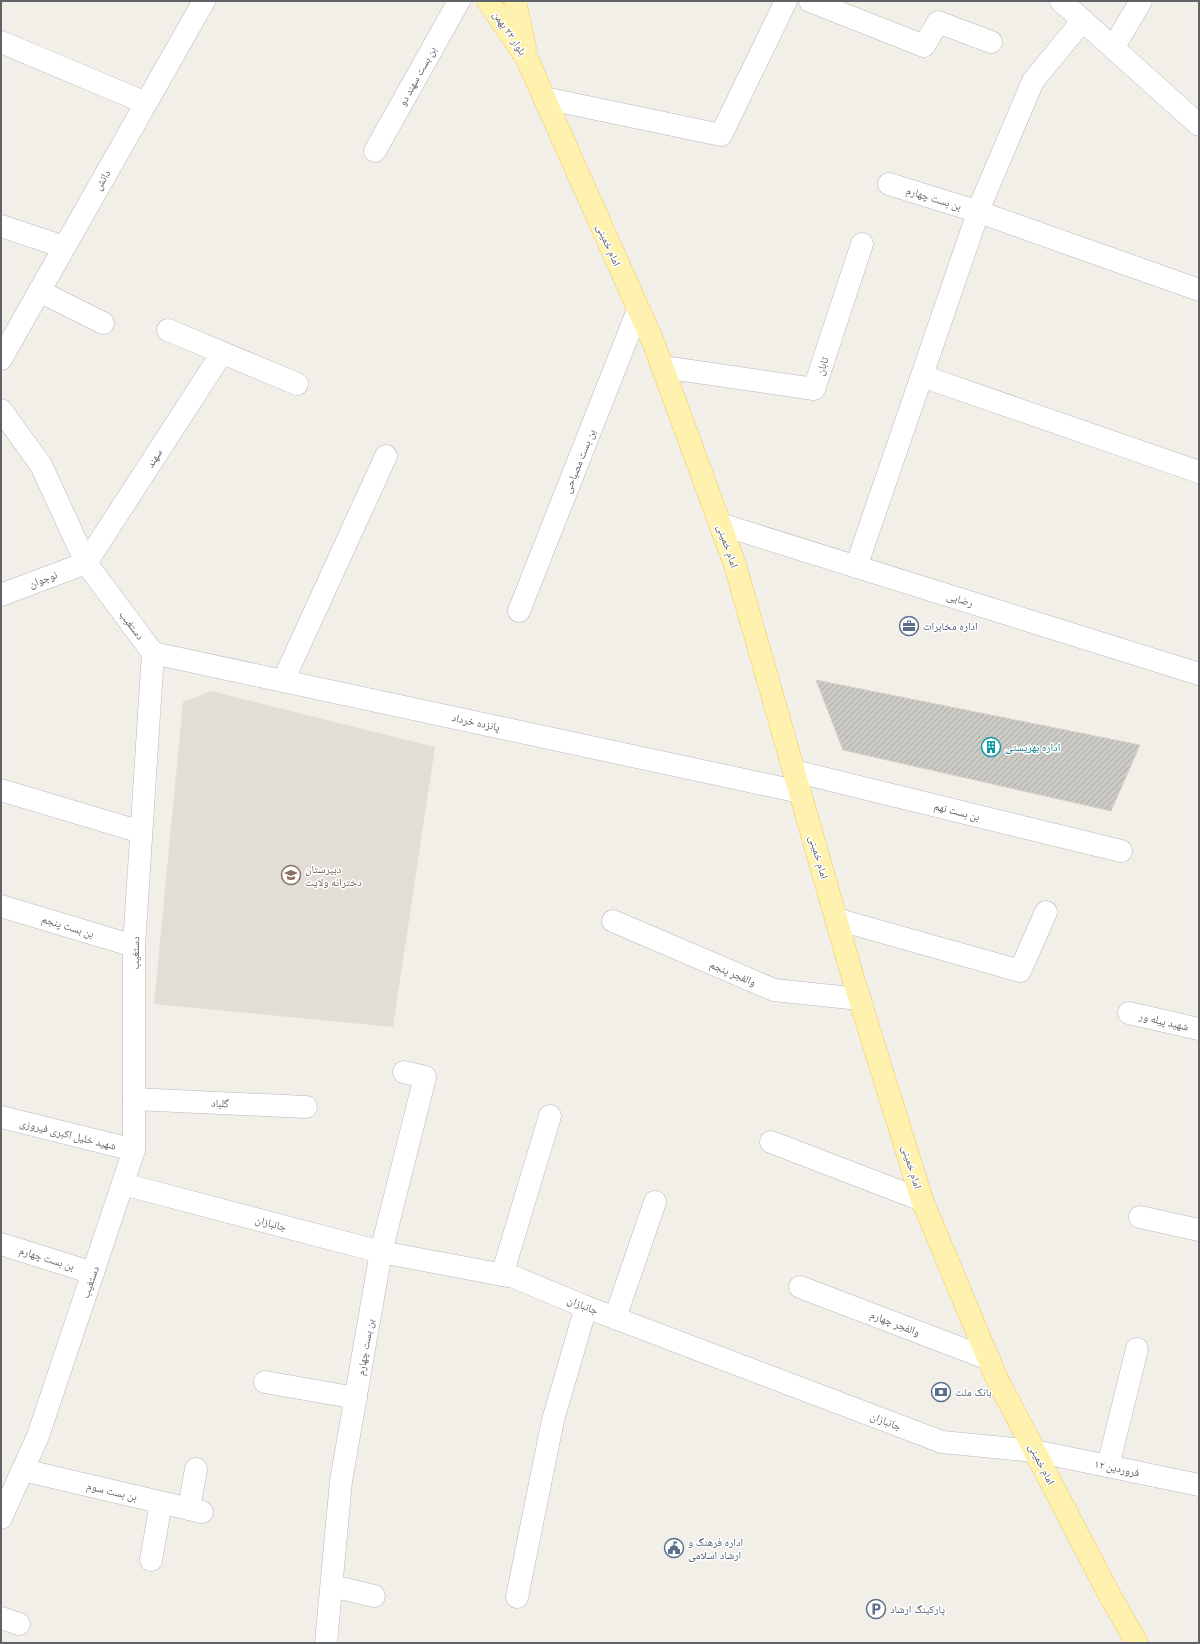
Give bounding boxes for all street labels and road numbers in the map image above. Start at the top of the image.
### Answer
street label: بلوار ۲۲ بهمن [490,8,530,58]
street label: بن بست سهند دو [395,44,439,108]
street label: دانش [91,167,114,193]
street label: بن بست چهارم [905,183,963,213]
street label: امام خمینی [594,222,624,268]
street label: تابان [812,354,832,377]
street label: بن بست مصباحی [560,427,598,495]
street label: سهند [143,446,165,470]
street label: امام خمینی [714,523,742,569]
street label: نوجوان [27,567,59,591]
street label: رضایی [945,588,975,610]
street label: دستغیب [116,608,148,643]
street label: پانزده خرداد [451,710,502,734]
street label: بن بست نهم [932,799,981,824]
street label: امام خمینی [806,834,832,880]
street label: بن بست پنجم [40,911,96,942]
street label: دستغیب [128,936,142,970]
street label: والفجر پنجم [707,957,758,990]
street label: شهید پیله ور [1137,1008,1190,1034]
street label: گلباد [211,1096,230,1110]
street label: شهید خلیل اکبری فیروزی [18,1115,118,1153]
street label: امام خمینی [899,1144,925,1190]
street label: جانبازان [254,1212,288,1234]
street label: بن بست چهارم [18,1243,76,1273]
street label: دستغیب [78,1264,102,1300]
street label: جانبازان [565,1292,601,1318]
street label: والفجر چهارم [868,1307,922,1339]
street label: بن بست چهارم [353,1318,377,1376]
street label: جانبازان [869,1409,904,1433]
street label: امام خمینی [1026,1441,1058,1487]
street label: ۱۲ فروردین [1093,1456,1141,1480]
street label: بن بست سوم [85,1478,139,1504]

